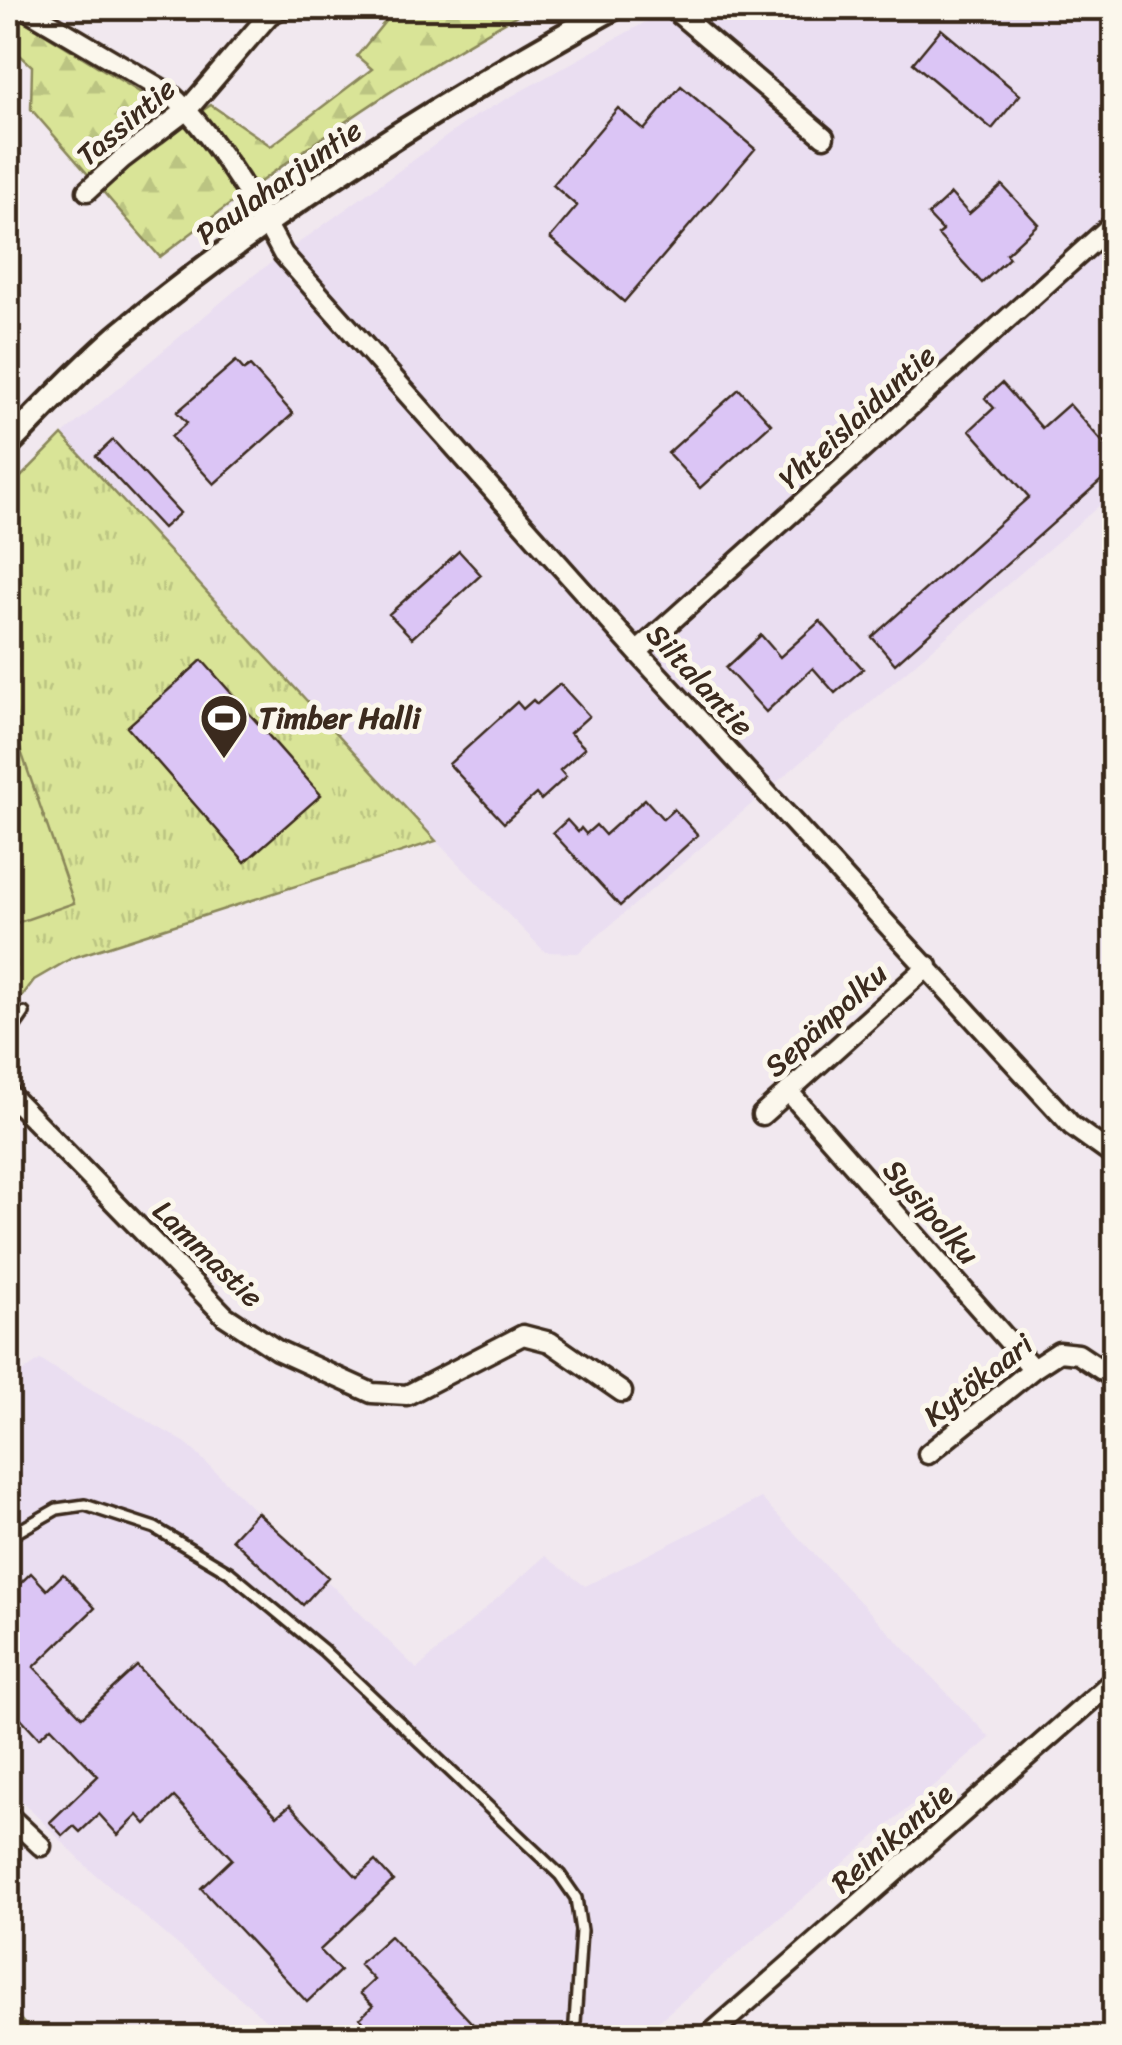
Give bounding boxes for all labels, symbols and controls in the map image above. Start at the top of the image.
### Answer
street label: Tassintie [63,63,189,181]
street label: Paulaharjuntie [184,104,374,260]
street label: Yhteislaiduntie [765,331,949,503]
street label: Siltalantie [632,610,768,750]
place label: Timber Halli [259,691,422,745]
sports icon: Timber Halli [198,692,250,760]
street label: Sepänpolku [751,949,901,1091]
street label: Sysipolku [869,1146,993,1278]
street label: Lammastie [139,1186,277,1322]
street label: Kytökaari [911,1319,1046,1441]
street label: Reinikantie [818,1769,966,1907]

